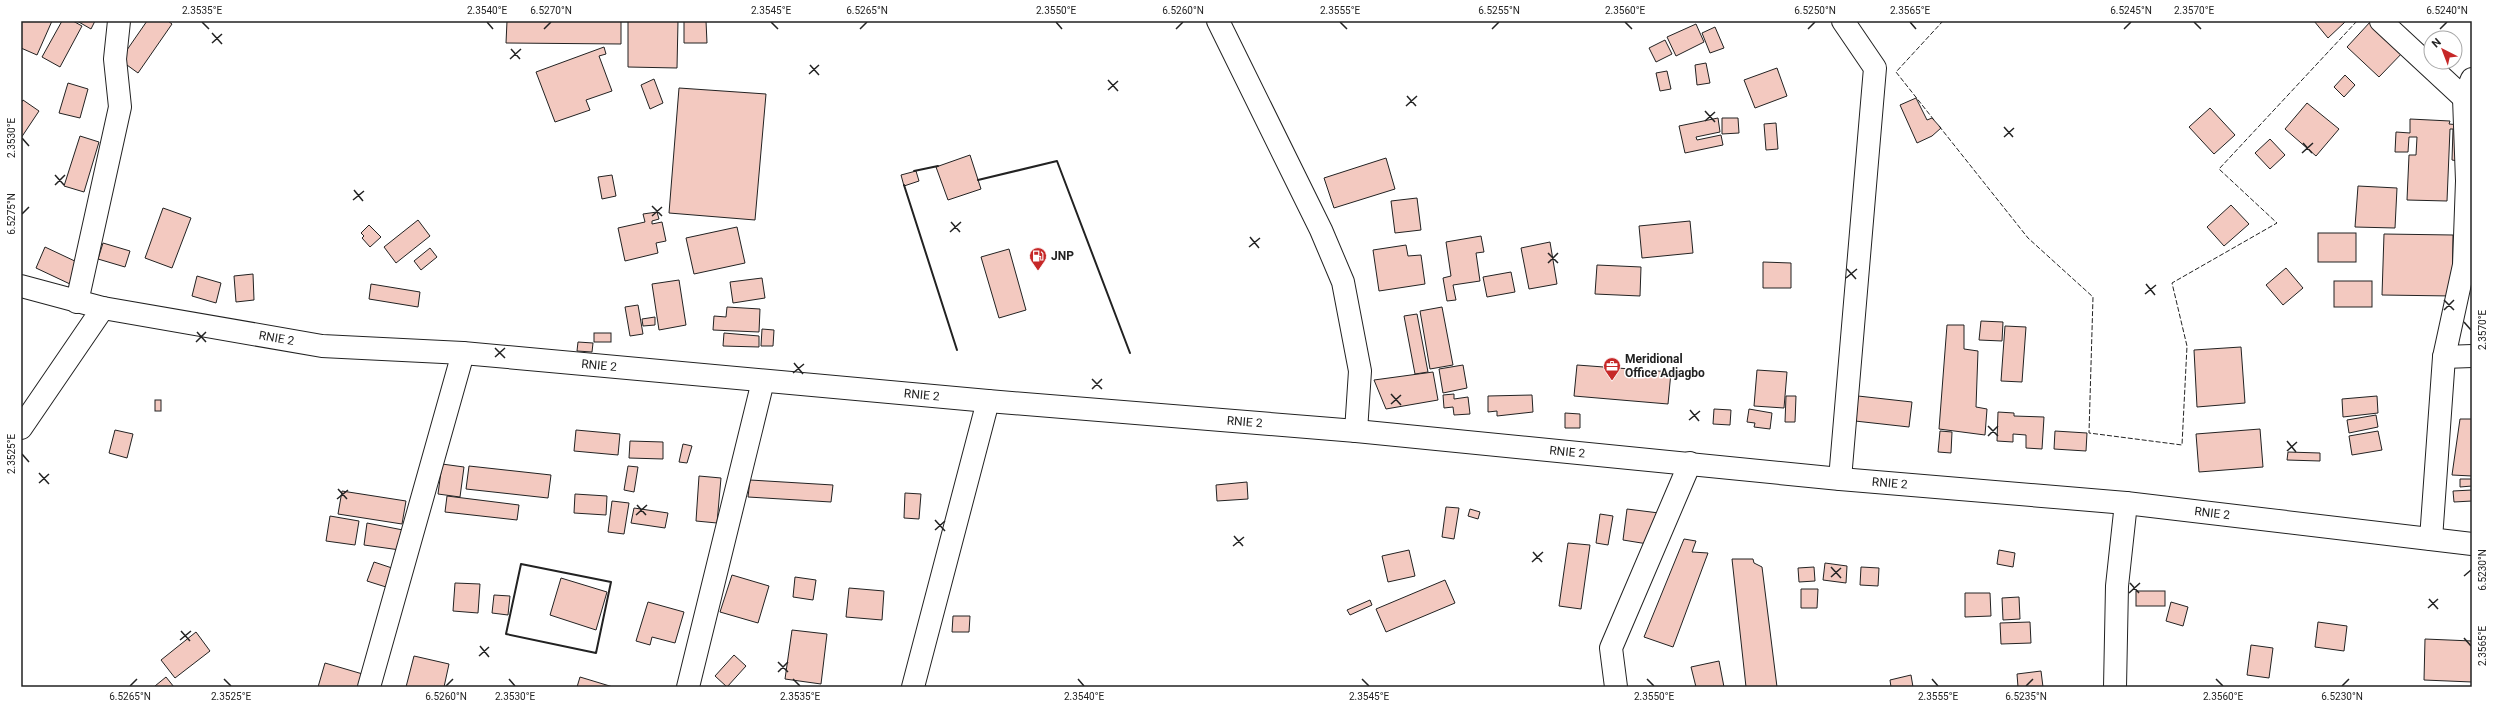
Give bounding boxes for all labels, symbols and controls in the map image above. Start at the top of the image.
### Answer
text: 2.3535°E [182,5,222,16]
text: 2.3540°E [467,5,507,16]
text: 6.5270°N [530,5,572,16]
text: 2.3545°E [751,5,791,16]
text: 6.5265°N [846,5,888,16]
text: 2.3550°E [1036,5,1076,16]
text: 6.5260°N [1162,5,1204,16]
text: 2.3555°E [1320,5,1360,16]
text: 6.5255°N [1478,5,1520,16]
text: 2.3560°E [1605,5,1645,16]
text: 6.5250°N [1794,5,1836,16]
text: 2.3565°E [1890,5,1930,16]
text: 6.5245°N [2110,5,2152,16]
text: 2.3570°E [2174,5,2214,16]
text: 6.5240°N [2426,5,2468,16]
north arrow [2423,30,2463,70]
text: N [2429,35,2444,50]
text: 2.3530°E [6,118,17,158]
text: 6.5275°N [6,193,17,235]
fuel station icon: JNP [1028,246,1048,271]
place label: JNP [1051,249,1074,263]
text: 2.3570°E [2477,310,2488,350]
street label: RNIE 2 [258,328,296,348]
place label: Meridional Office Adjagbo [1625,352,1705,380]
office icon: Meridional Office Adjagbo [1602,356,1622,381]
street label: RNIE 2 [581,357,618,374]
street label: RNIE 2 [903,386,940,404]
street label: RNIE 2 [1226,413,1263,430]
text: 2.3525°E [6,434,17,474]
street label: RNIE 2 [1549,443,1586,461]
street label: RNIE 2 [1871,475,1908,492]
street label: RNIE 2 [2194,504,2231,522]
text: 6.5230°N [2477,549,2488,591]
text: 2.3565°E [2477,626,2488,666]
text: 6.5265°N [109,691,151,702]
text: 2.3525°E [211,691,251,702]
text: 6.5260°N [425,691,467,702]
text: 2.3530°E [495,691,535,702]
text: 2.3535°E [780,691,820,702]
text: 2.3540°E [1064,691,1104,702]
text: 2.3545°E [1349,691,1389,702]
text: 2.3550°E [1634,691,1674,702]
text: 2.3555°E [1918,691,1958,702]
text: 6.5235°N [2005,691,2047,702]
text: 2.3560°E [2203,691,2243,702]
text: 6.5230°N [2321,691,2363,702]

